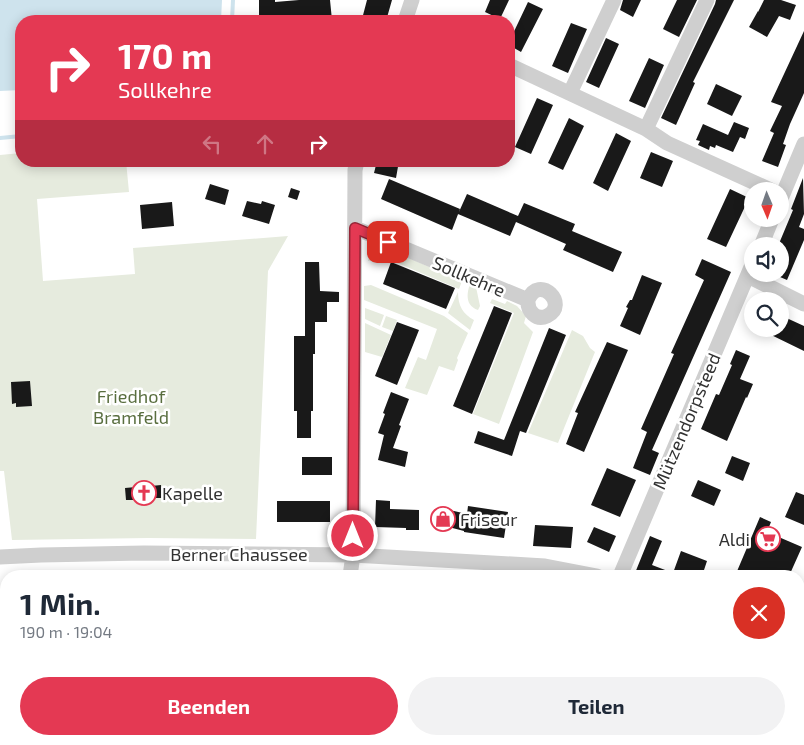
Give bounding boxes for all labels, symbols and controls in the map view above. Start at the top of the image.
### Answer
text: 170 m [118,34,212,76]
icon: right [35,35,100,100]
text: Sollkehre [118,76,212,102]
icon: left [198,130,226,158]
icon: ahead [251,130,279,158]
icon: right [304,130,332,158]
north arrow [744,182,789,228]
map controls [744,182,789,337]
pin [367,221,409,263]
icon: arrive [374,228,402,256]
button: sound [744,237,789,282]
street label: Sollkehre [429,251,509,301]
button: search [744,292,789,337]
street label: Mützendorpsteed [647,349,725,493]
park label: Friedhof Bramfeld [93,385,169,428]
church icon: Kapelle [131,480,157,506]
place label: Kapelle [162,482,223,504]
shop icon: Friseur [430,506,456,532]
place label: Friseur [460,508,517,530]
position arrow [326,509,378,561]
supermarket icon: Aldi [755,526,781,552]
place label: Aldi [719,528,750,550]
street label: Berner Chaussee [170,543,308,565]
text: 1 Min. [20,585,101,621]
button: close [733,587,785,639]
text: 190 m · 19:04 [20,622,112,641]
button: Beenden [20,677,398,735]
button: Teilen [408,677,785,735]

